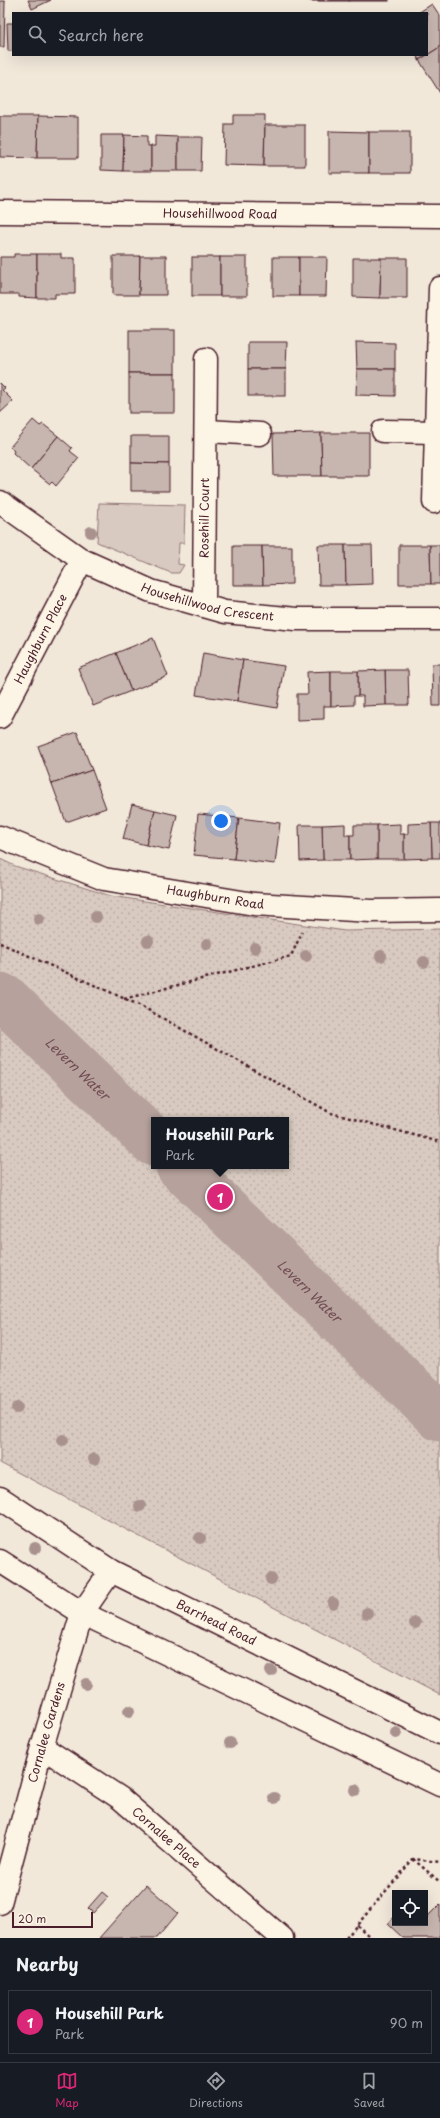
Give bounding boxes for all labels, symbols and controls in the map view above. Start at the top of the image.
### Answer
search box [12,12,428,56]
icon: search [26,23,48,45]
text: Search here [58,23,144,46]
street label: Househillwood Road [163,203,277,223]
street label: Rosehill Court [194,478,213,558]
street label: Househillwood Crescent [138,578,275,625]
street label: Haughburn Place [9,590,71,687]
your location [211,811,231,831]
street label: Haughburn Road [165,880,265,913]
water label: Levern Water [41,1033,116,1105]
popup [151,1117,289,1169]
text: Househill Park [166,1122,274,1145]
text: Park [166,1145,195,1164]
pin: 1 [207,1182,233,1212]
water label: Levern Water [273,1255,348,1328]
street label: Barrhead Road [173,1595,260,1649]
street label: Cornalee Gardens [23,1679,69,1785]
street label: Cornalee Place [128,1802,205,1872]
map controls [392,1890,428,1926]
button: locate [392,1890,428,1926]
scale bar [12,1910,93,1929]
text: 20 m [18,1910,46,1927]
text: Nearby [16,1951,78,1977]
text: Househill Park [55,2001,164,2024]
text: 1 [27,2013,33,2032]
text: 90 m [390,2013,423,2032]
text: Park [55,2024,84,2043]
tab: Map [55,2070,79,2111]
tab: Directions [189,2070,243,2111]
tab: Saved [353,2070,385,2111]

